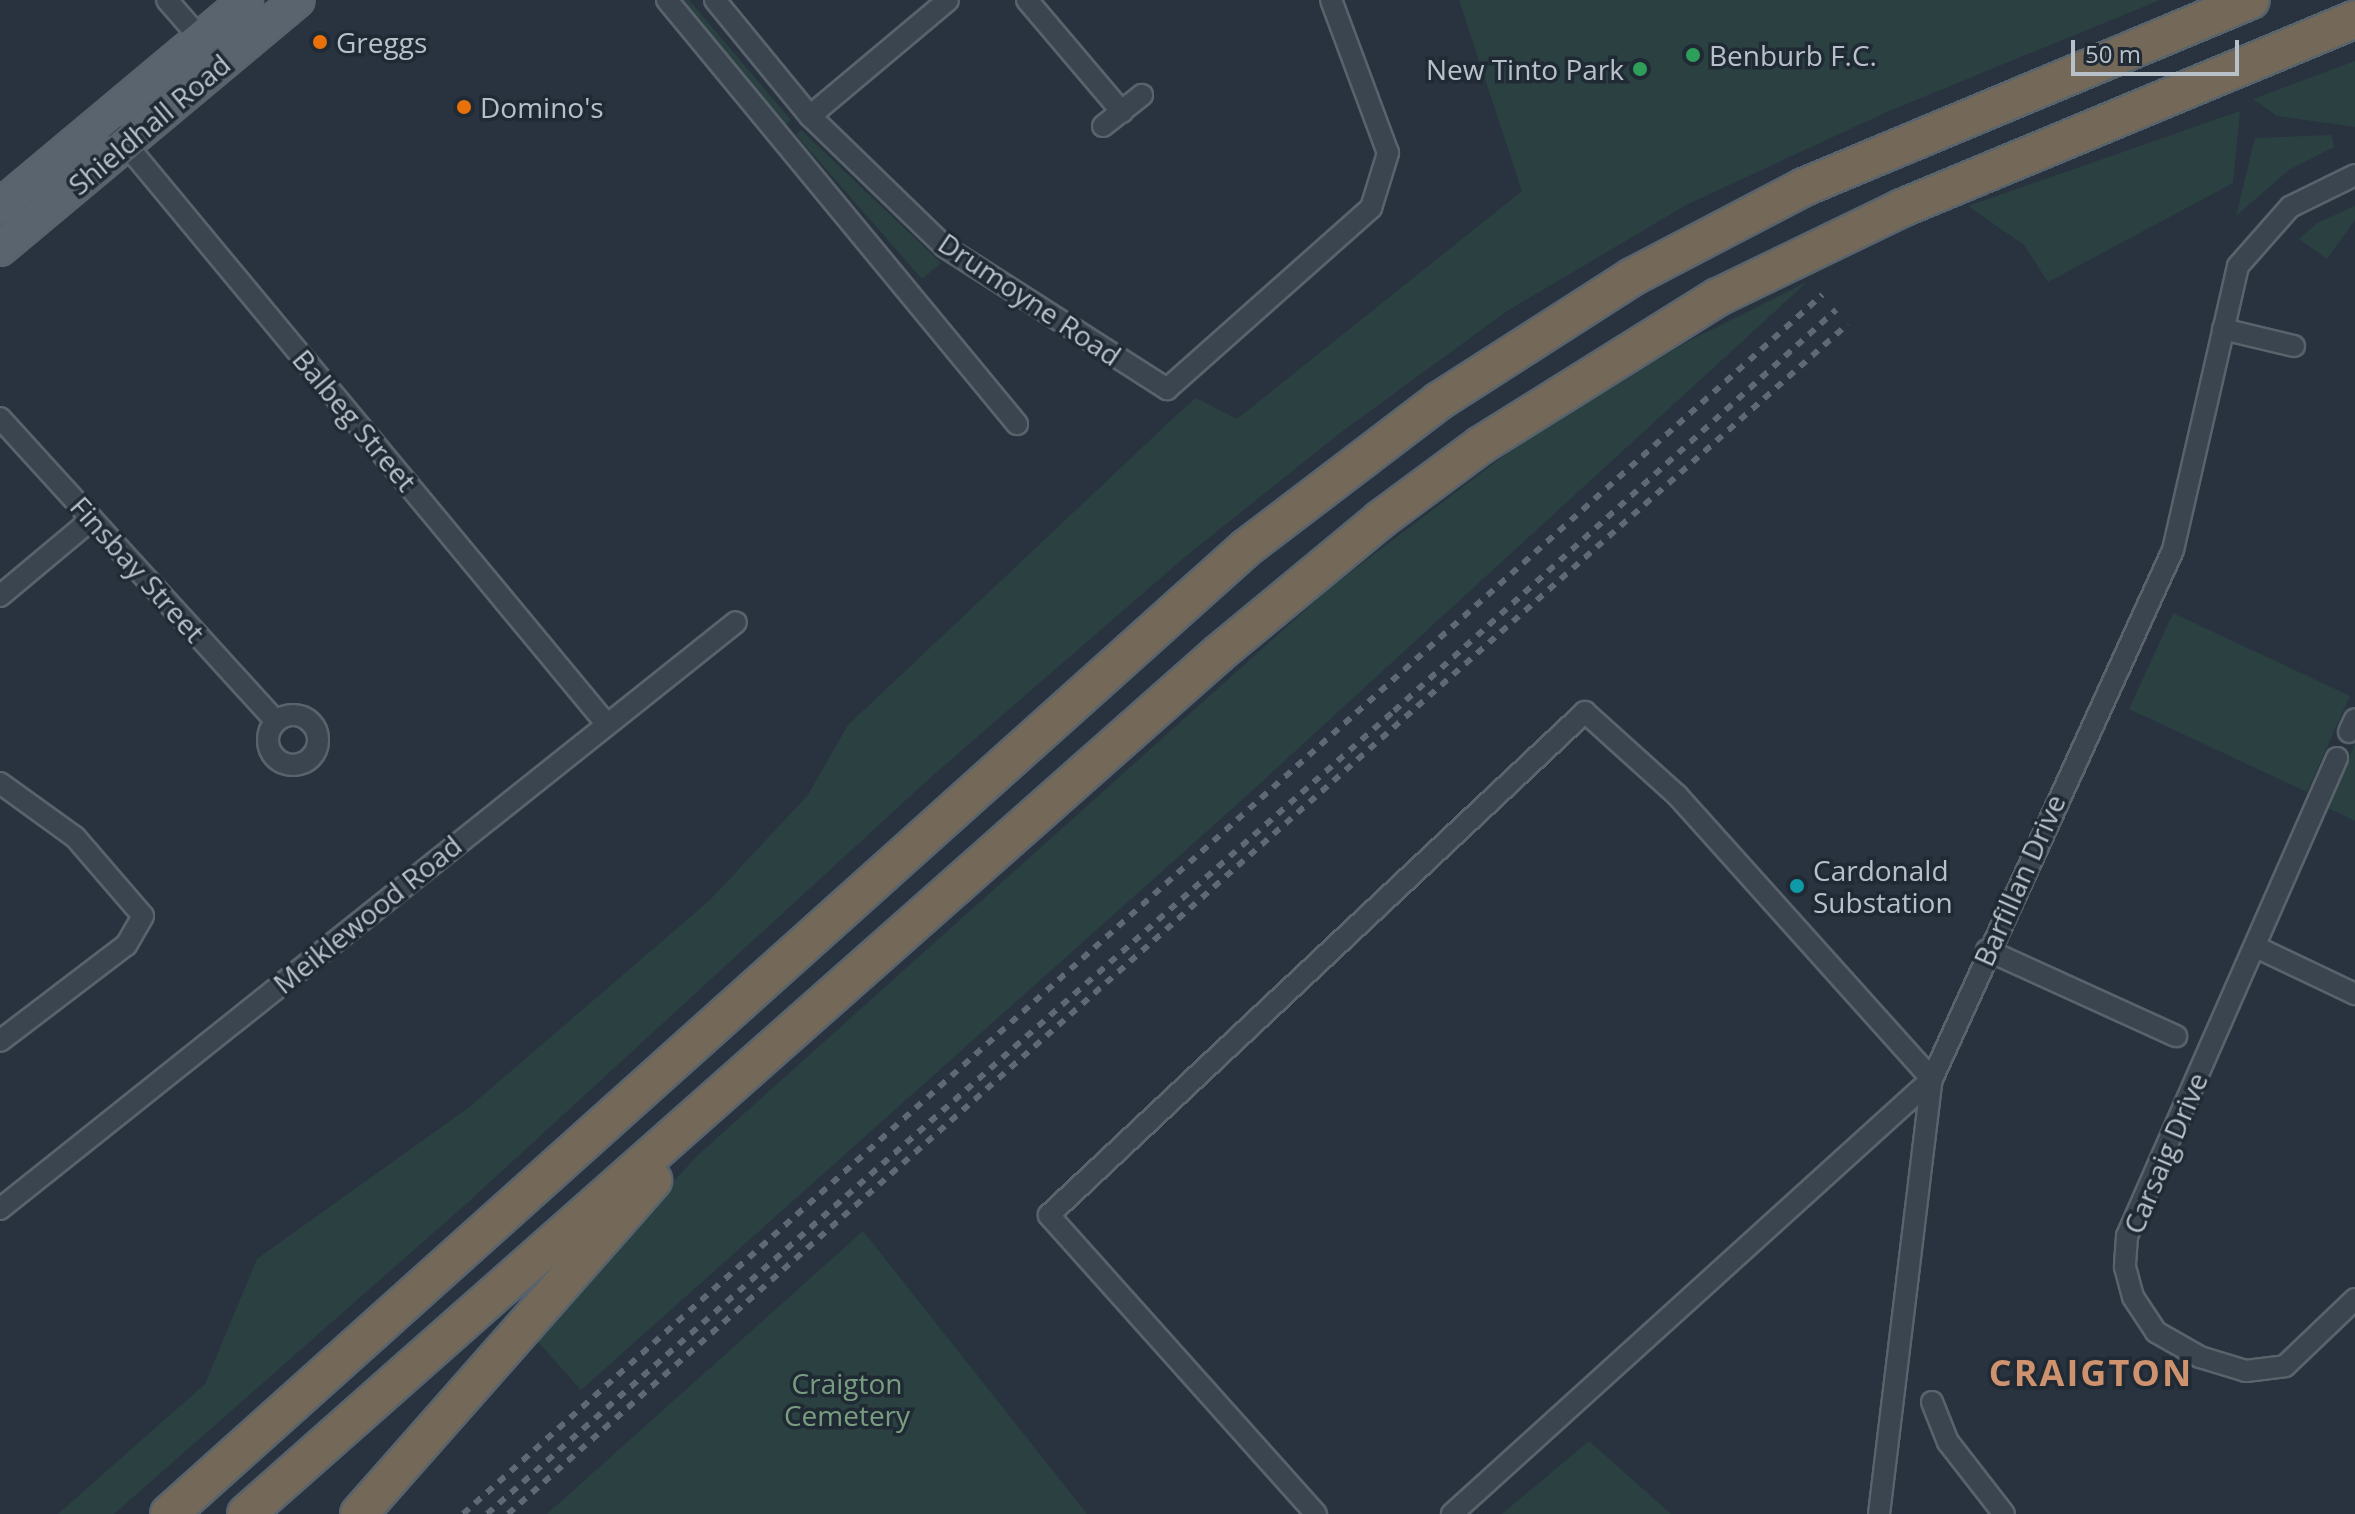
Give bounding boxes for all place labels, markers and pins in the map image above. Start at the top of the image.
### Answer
place label: Greggs [336,25,427,59]
marker: Greggs [311,33,329,51]
place label: Benburb F.C. [1709,38,1877,72]
marker: Benburb F.C. [1684,46,1702,64]
place label: New Tinto Park [1426,52,1624,86]
marker: New Tinto Park [1631,60,1649,78]
place label: Domino's [480,90,604,124]
marker: Domino's [455,98,473,116]
place label: Cardonald Substation [1813,853,1953,919]
marker: Cardonald Substation [1788,877,1806,895]

